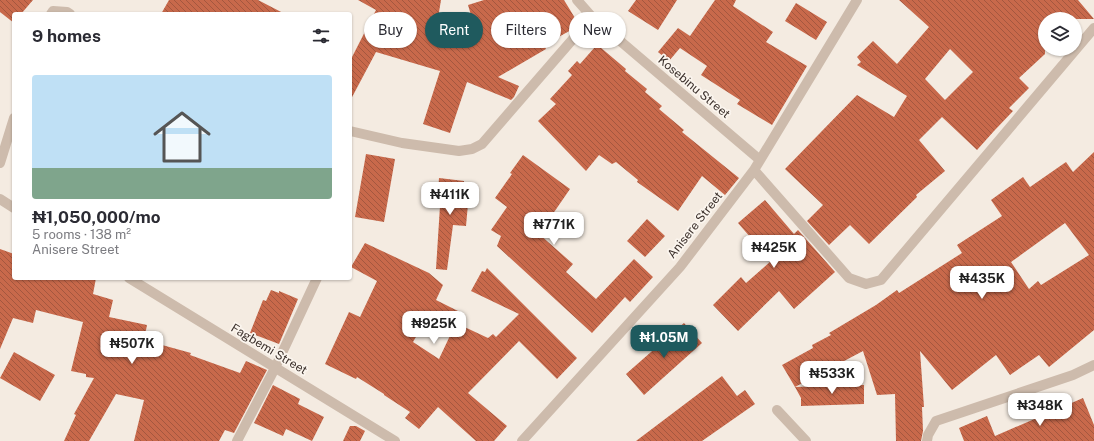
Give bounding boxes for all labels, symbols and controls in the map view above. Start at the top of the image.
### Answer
chip: Buy [364,12,417,48]
chip: Rent [425,12,483,48]
chip: Filters [491,12,561,48]
chip: New [569,12,626,48]
map controls [1038,12,1082,56]
button: layers [1038,12,1082,56]
icon: filters [310,25,332,47]
text: 9 homes [32,26,101,46]
street label: Kosebinu Street [655,53,733,121]
icon: home [146,101,218,173]
pin: ₦411K [422,182,478,216]
text: ₦411K [430,187,470,202]
street label: Anisere Street [665,189,726,261]
text: ₦1,050,000/mo [32,207,160,227]
pin: ₦771K [526,212,582,246]
text: ₦771K [533,217,575,232]
text: 5 rooms · 138 m² [32,227,131,242]
pin: ₦425K [746,235,802,269]
text: ₦425K [751,240,797,255]
text: Anisere Street [32,242,119,257]
pin: ₦435K [954,266,1010,300]
text: ₦435K [959,271,1005,286]
pin: ₦925K [406,311,462,345]
text: ₦925K [411,316,457,331]
street label: Fagbemi Street [228,321,310,377]
pin: ₦1.05M [631,325,697,359]
text: ₦1.05M [640,330,688,345]
pin: ₦507K [104,331,160,365]
text: ₦507K [109,336,155,351]
pin: ₦533K [804,361,860,395]
text: ₦533K [809,366,855,381]
pin: ₦348K [1012,393,1068,427]
text: ₦348K [1017,398,1063,413]

